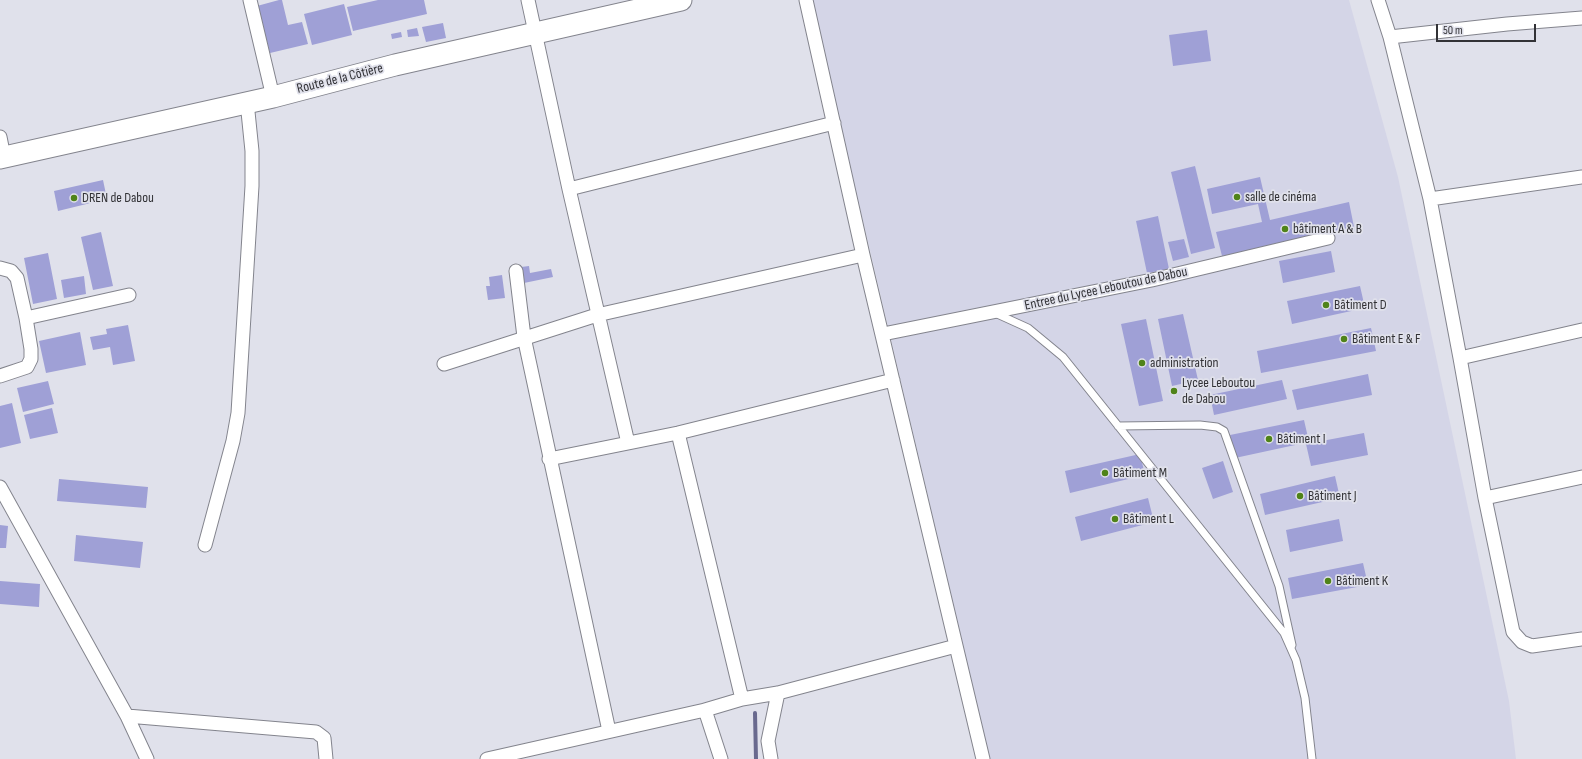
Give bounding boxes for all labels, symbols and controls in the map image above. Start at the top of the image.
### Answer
scale bar [1438,16,1538,42]
text: 50 m [1443,23,1463,38]
street label: Route de la Côtière [295,60,385,98]
place label: salle de cinéma [1245,189,1316,205]
place label: DREN de Dabou [82,190,154,206]
marker: salle de cinéma [1232,192,1242,202]
marker: DREN de Dabou [69,193,79,203]
place label: bâtiment A & B [1293,221,1362,237]
marker: bâtiment A & B [1280,224,1290,234]
street label: Entree du Lycee Leboutou de Dabou [1023,264,1189,314]
place label: Bâtiment D [1334,297,1387,313]
marker: Bâtiment D [1321,300,1331,310]
place label: Bâtiment E & F [1352,331,1421,347]
marker: Bâtiment E & F [1339,334,1349,344]
place label: administration [1150,355,1219,371]
marker: administration [1137,358,1147,368]
place label: Lycee Leboutou de Dabou [1182,375,1255,408]
marker: Lycee Leboutou de Dabou [1169,386,1179,396]
place label: Bâtiment I [1277,431,1326,447]
marker: Bâtiment I [1264,434,1274,444]
place label: Bâtiment M [1113,465,1167,481]
marker: Bâtiment M [1100,468,1110,478]
place label: Bâtiment J [1308,488,1357,504]
marker: Bâtiment J [1295,491,1305,501]
place label: Bâtiment L [1123,511,1174,527]
marker: Bâtiment L [1110,514,1120,524]
place label: Bâtiment K [1336,573,1388,589]
marker: Bâtiment K [1323,576,1333,586]

